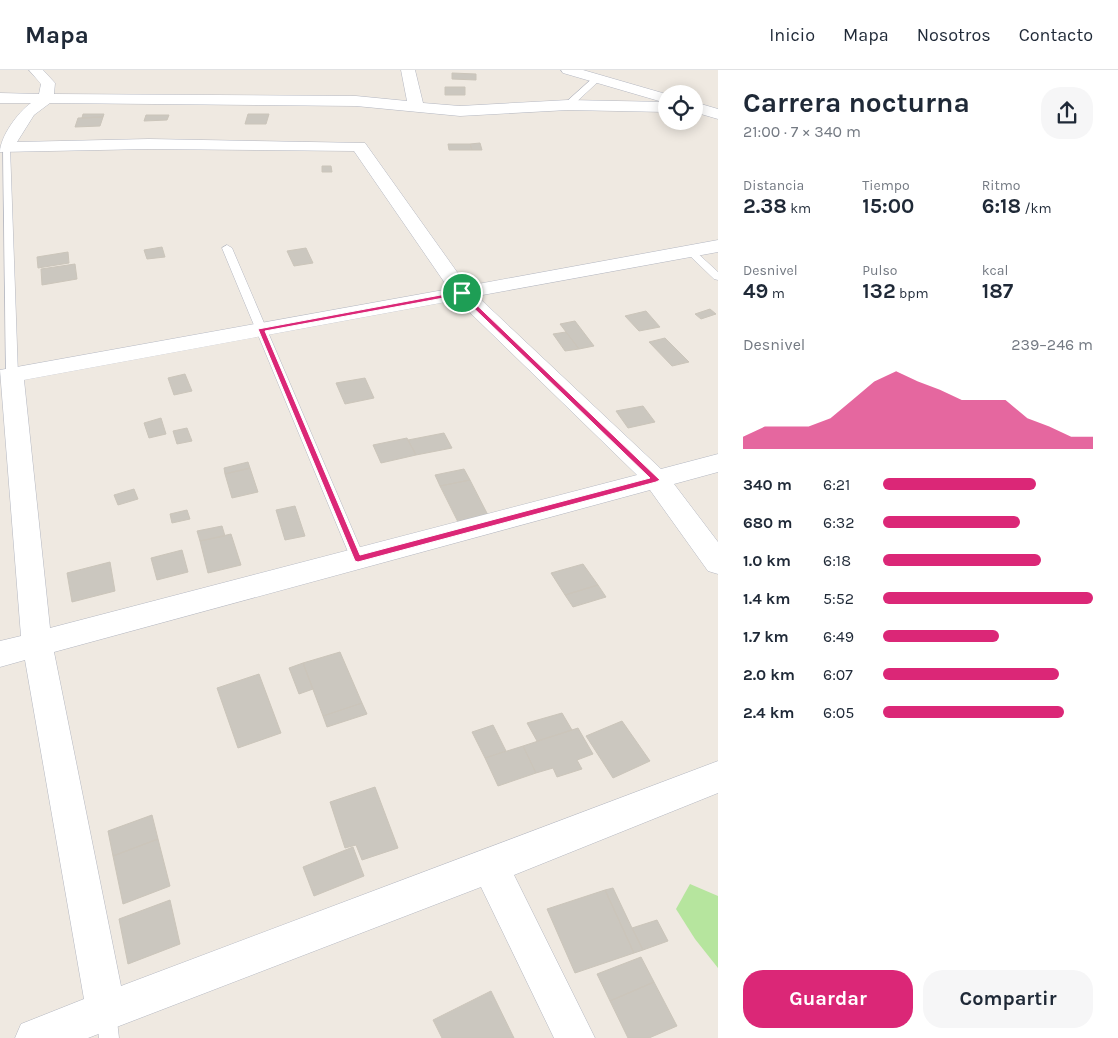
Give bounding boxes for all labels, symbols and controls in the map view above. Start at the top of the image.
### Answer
text: Mapa [25,21,89,49]
text: Inicio [769,24,815,46]
text: Mapa [843,24,889,46]
text: Nosotros [917,24,991,46]
text: Contacto [1019,24,1093,46]
map controls [658,85,703,130]
button: locate [658,85,703,130]
text: Carrera nocturna [743,86,970,119]
button: share [1041,87,1093,139]
text: 21:00 · 7 × 340 m [743,122,861,141]
text: Distancia [743,177,804,194]
text: Tiempo [862,177,910,194]
text: Ritmo [982,177,1020,194]
text: 2.38 [743,194,787,218]
text: 15:00 [862,194,914,218]
text: 6:18 [982,194,1021,218]
text: km [787,200,811,217]
text: /km [1021,200,1052,217]
text: Desnivel [743,262,798,279]
text: Pulso [862,262,897,279]
text: kcal [982,262,1008,279]
pin [441,272,483,314]
icon: arrive [448,279,476,307]
text: 49 [743,279,768,303]
text: 132 [862,279,896,303]
text: 187 [982,279,1013,303]
text: m [768,285,785,302]
text: bpm [896,285,929,302]
text: Desnivel [743,335,805,354]
text: 239–246 m [1011,335,1093,354]
text: 340 m [743,475,792,494]
text: 6:21 [823,475,850,494]
text: 680 m [743,513,792,532]
text: 6:32 [823,513,855,532]
text: 1.0 km [743,551,791,570]
text: 6:18 [823,551,851,570]
text: 1.4 km [743,589,790,608]
text: 5:52 [823,589,854,608]
text: 1.7 km [743,627,789,646]
text: 6:49 [823,627,854,646]
text: 2.0 km [743,665,795,684]
text: 6:07 [823,665,853,684]
text: 2.4 km [743,703,794,722]
text: 6:05 [823,703,854,722]
button: Guardar [743,970,913,1028]
button: Compartir [923,970,1093,1028]

